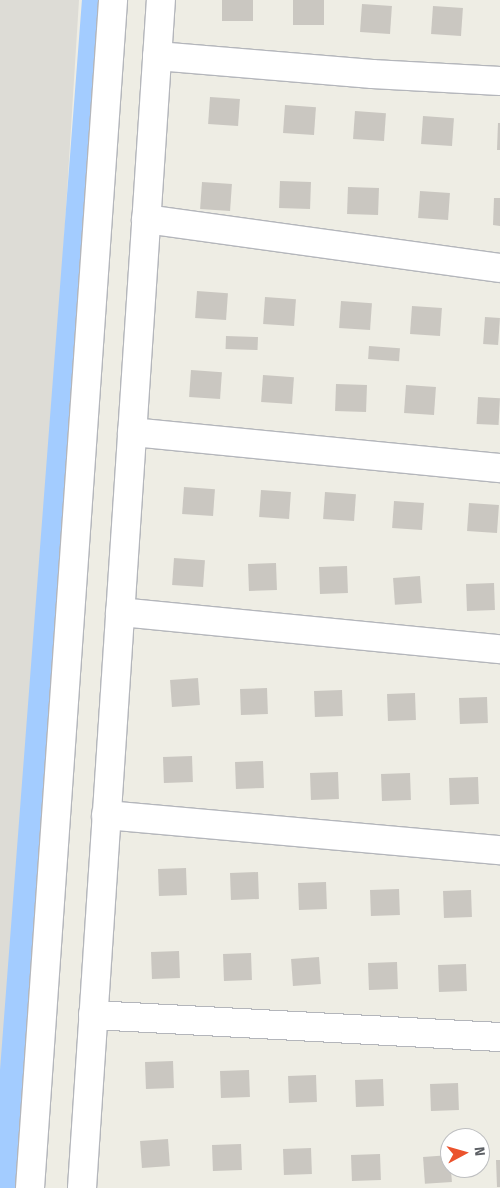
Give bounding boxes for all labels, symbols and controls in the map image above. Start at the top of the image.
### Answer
north arrow [440,1128,490,1178]
text: N [470,1146,488,1157]

